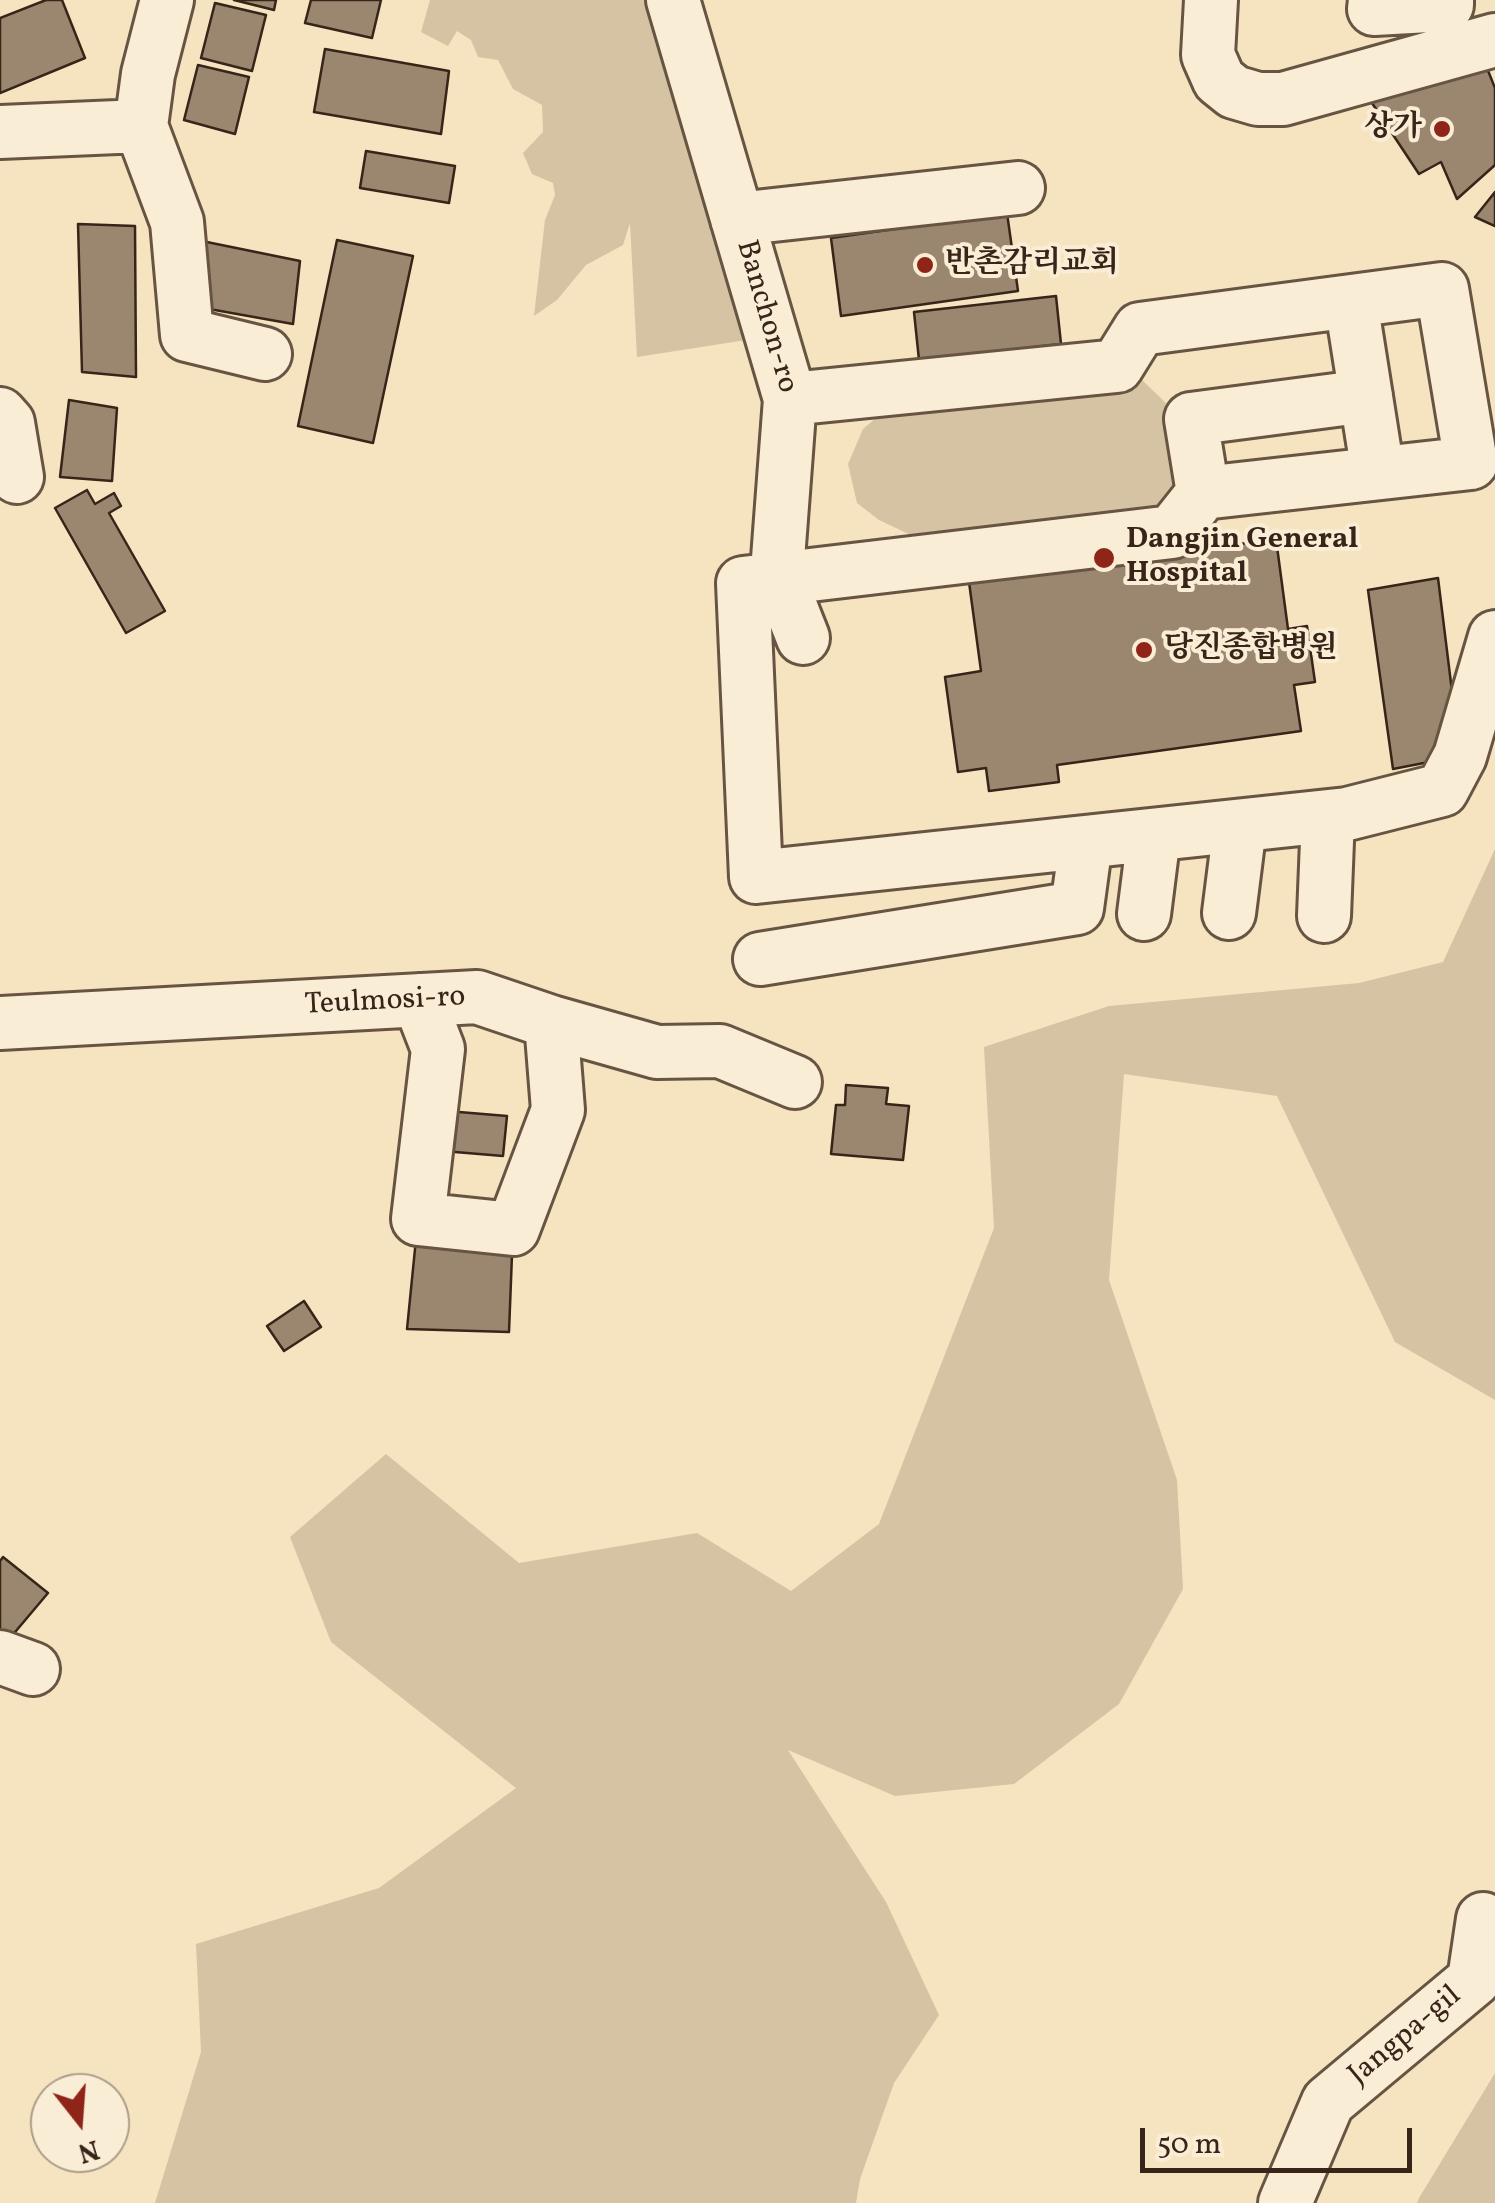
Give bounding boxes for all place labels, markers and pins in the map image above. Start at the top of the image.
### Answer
place label: 상가 [1364,111,1422,147]
marker: 상가 [1431,118,1453,140]
place label: 반촌감리교회 [945,247,1119,283]
marker: 반촌감리교회 [914,254,936,276]
place label: Dangjin General Hospital [1126,523,1359,594]
marker: Dangjin General Hospital [1091,545,1117,571]
place label: 당진종합병원 [1164,632,1338,668]
marker: 당진종합병원 [1133,639,1155,661]

